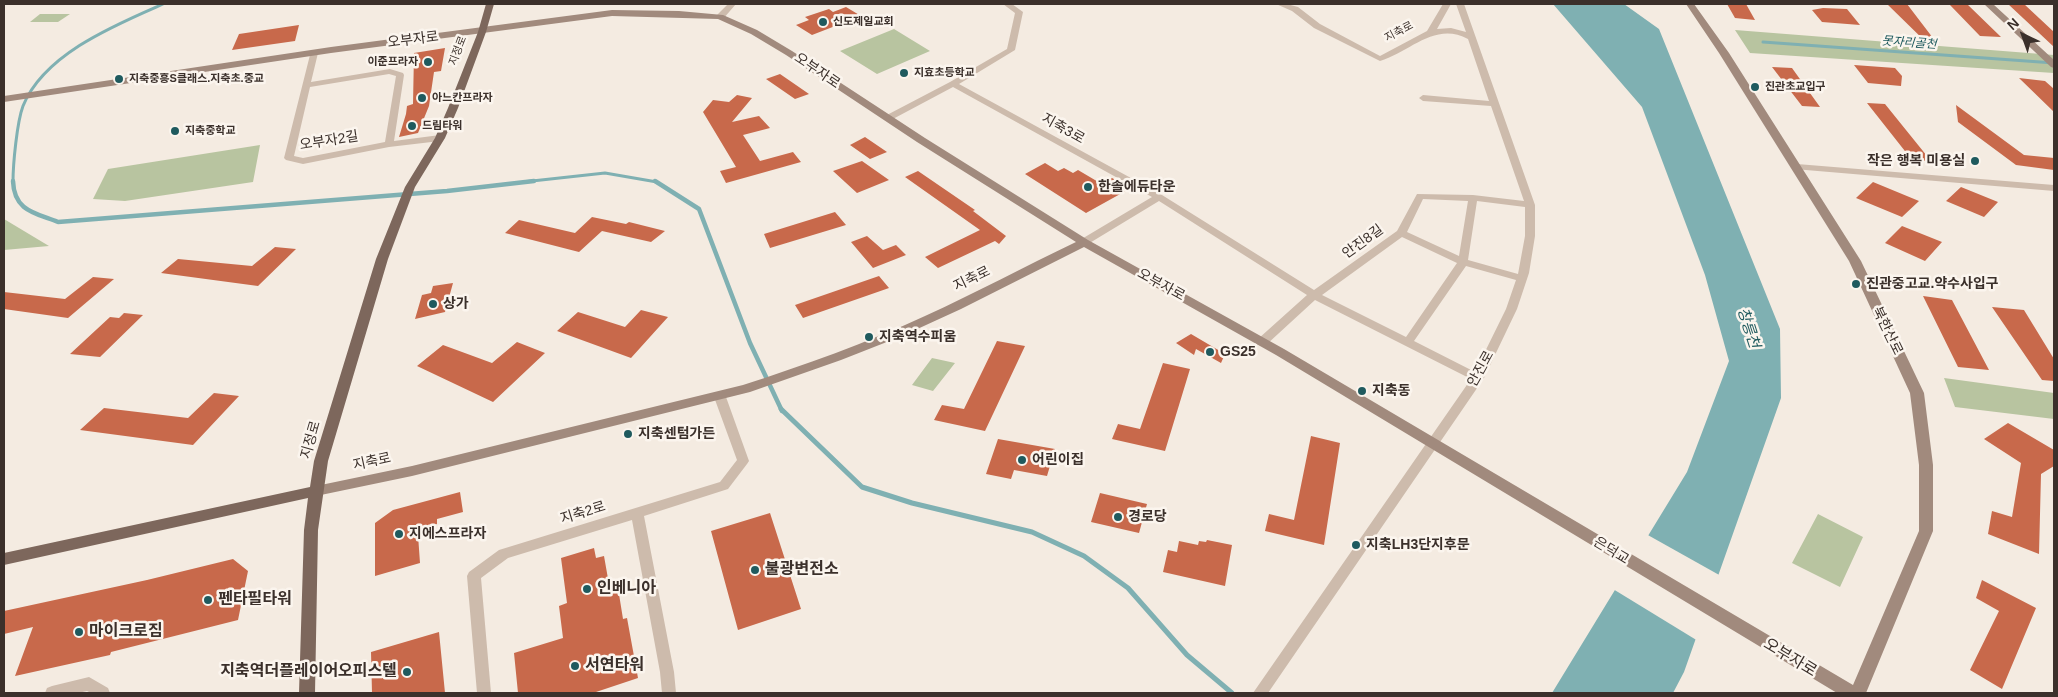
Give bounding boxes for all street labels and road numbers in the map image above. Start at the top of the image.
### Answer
street label: 지축로 [1382,19,1416,45]
street label: 오부자로 [386,29,440,51]
street label: 지정로 [446,34,470,68]
street label: 오부자로 [791,50,843,92]
street label: 지축3로 [1039,110,1087,148]
street label: 오부자2길 [298,128,360,154]
street label: 안진8길 [1339,222,1387,262]
street label: 지축로 [951,263,993,295]
street label: 오부자로 [1134,265,1188,305]
street label: 북한산로 [1868,304,1906,358]
street label: 안진로 [1464,348,1498,390]
street label: 지정로 [298,419,324,461]
street label: 지축로 [351,450,393,474]
street label: 지축2로 [558,498,608,528]
street label: 은덕교 [1590,534,1632,568]
street label: 오부자로 [1760,635,1820,681]

